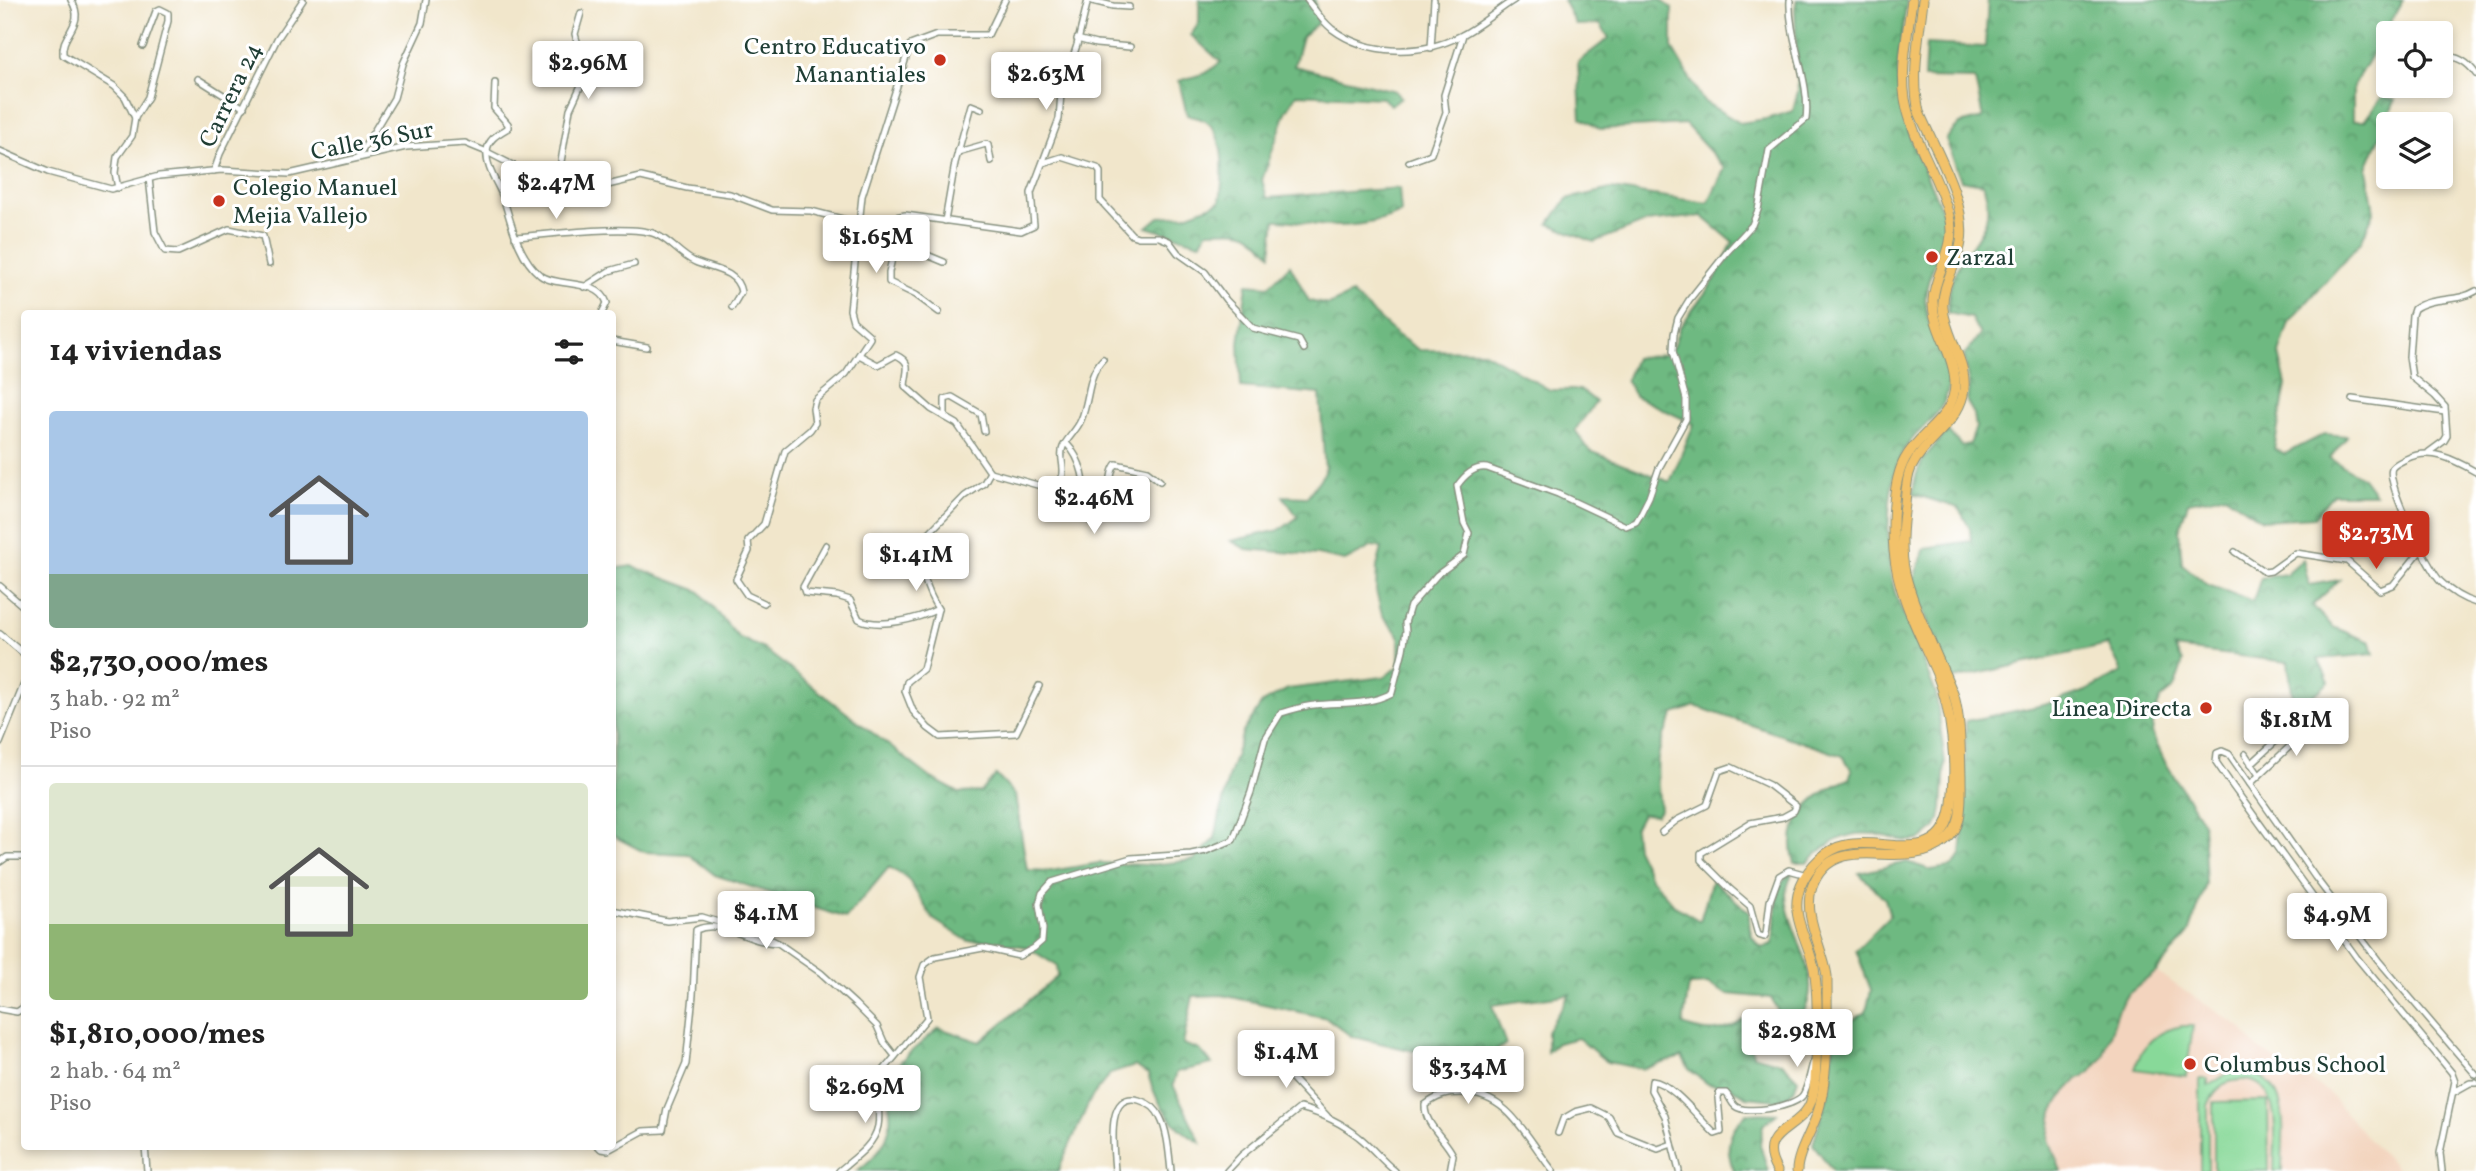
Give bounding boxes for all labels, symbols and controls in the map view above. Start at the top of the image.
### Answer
map controls [2376,21,2453,189]
button: locate [2376,21,2453,98]
place label: Centro Educativo Manantiales [744,31,926,93]
street label: Carrera 24 [192,38,272,154]
pin: $2.96M [531,42,645,101]
text: $2.96M [548,48,628,80]
marker: Centro Educativo Manantiales [932,52,948,68]
pin: $2.63M [989,52,1103,112]
text: $2.63M [1007,59,1085,91]
button: layers [2376,112,2453,189]
street label: Calle 36 Sur [308,113,437,171]
pin: $2.47M [499,162,613,221]
text: $2.47M [517,168,595,200]
place label: Colegio Manuel Mejia Vallejo [233,172,398,234]
marker: Colegio Manuel Mejia Vallejo [211,193,227,209]
pin: $1.65M [819,216,933,275]
text: $1.65M [839,222,913,254]
place label: Zarzal [1946,242,2014,276]
marker: Zarzal [1924,249,1940,265]
text: 14 viviendas [49,331,222,373]
icon: filters [550,333,588,371]
icon: home [256,457,382,583]
pin: $2.46M [1037,476,1151,536]
text: $2.46M [1054,483,1134,515]
pin: $2.73M [2319,512,2433,571]
text: $2.73M [2338,518,2414,550]
pin: $1.41M [859,534,973,593]
text: $1.41M [879,540,953,572]
text: $2,730,000/mes [49,642,268,684]
text: 3 hab. · 92 m² [49,684,180,716]
place label: Linea Directa [2052,693,2192,727]
pin: $1.81M [2239,698,2353,758]
marker: Linea Directa [2198,700,2214,716]
text: $1.81M [2260,705,2332,737]
text: Piso [49,716,91,748]
icon: home [256,829,382,955]
pin: $4.1M [717,892,815,951]
pin: $4.9M [2288,894,2386,953]
text: $4.1M [734,898,798,930]
text: $4.9M [2303,900,2371,932]
pin: $2.98M [1740,1010,1854,1069]
text: $1,810,000/mes [49,1014,265,1056]
text: $2.98M [1758,1016,1836,1048]
pin: $1.4M [1237,1030,1335,1090]
text: $1.4M [1254,1037,1318,1069]
pin: $3.34M [1411,1046,1525,1106]
place label: Columbus School [2204,1049,2386,1083]
text: $3.34M [1429,1053,1507,1085]
text: 2 hab. · 64 m² [49,1056,181,1088]
marker: Columbus School [2182,1056,2198,1072]
pin: $2.69M [808,1066,922,1125]
text: $2.69M [826,1072,904,1104]
text: Piso [49,1088,91,1120]

